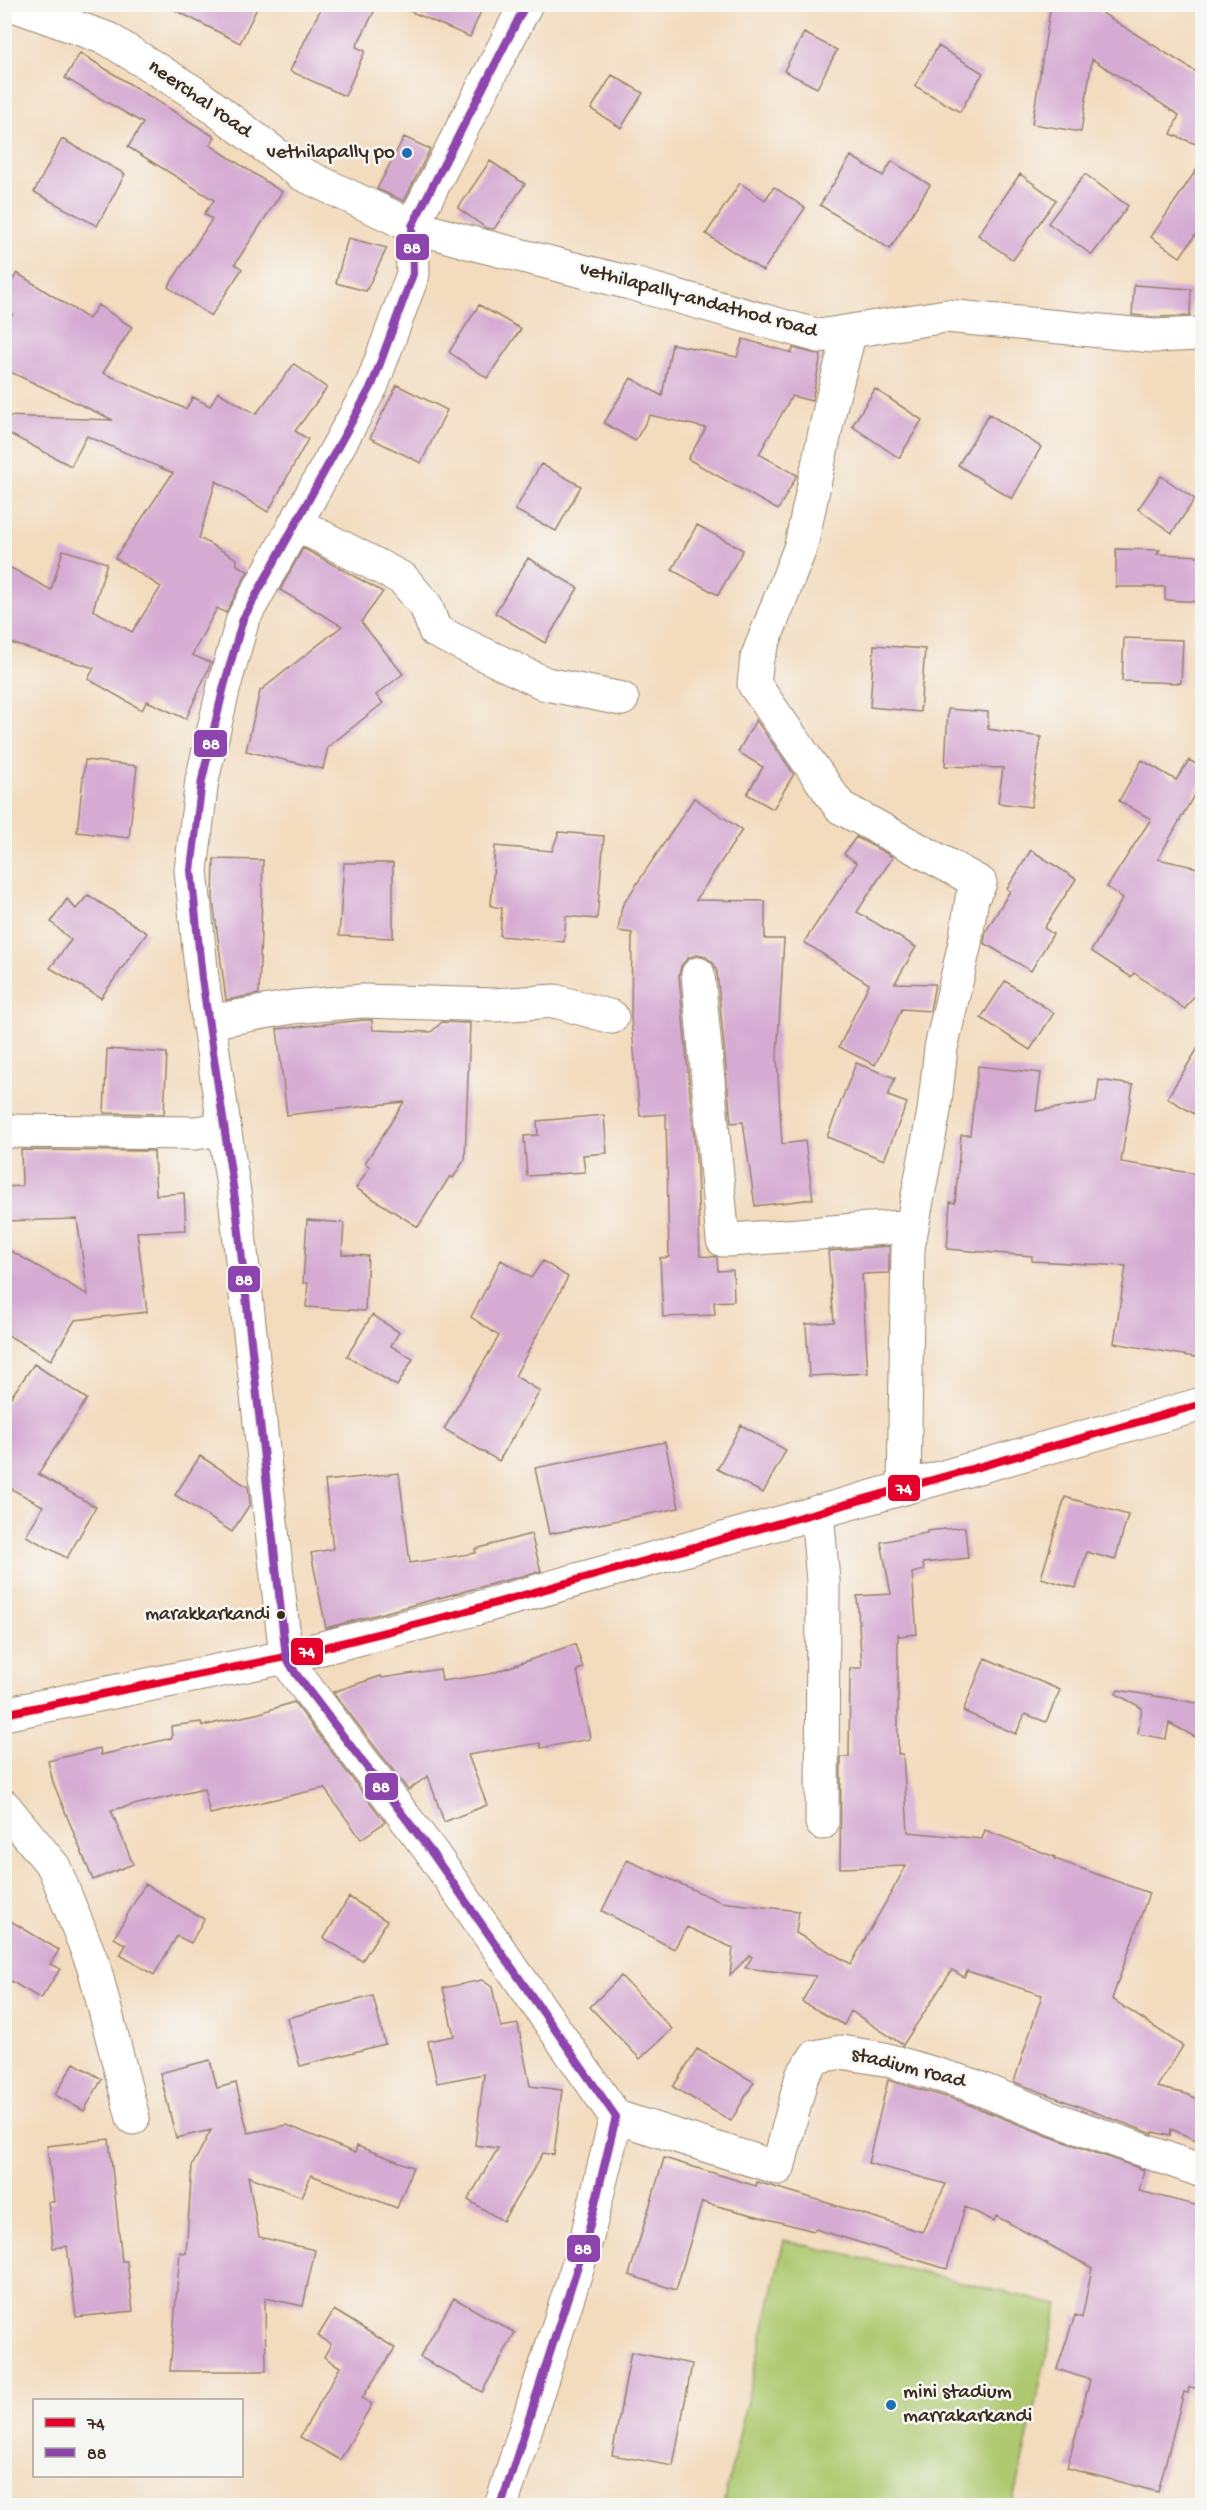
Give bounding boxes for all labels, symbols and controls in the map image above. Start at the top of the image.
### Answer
street label: neerchal road [142,55,257,146]
place label: vethilapally po [266,141,395,166]
marker: vethilapally po [400,146,414,160]
line badge: 88 [395,233,430,261]
text: 88 [403,241,421,260]
street label: vethilapally-andathod road [576,257,821,345]
line badge: 88 [193,729,228,758]
text: 88 [202,737,220,756]
line badge: 88 [227,1265,261,1293]
text: 88 [235,1273,253,1292]
line badge: 74 [887,1474,921,1502]
text: 74 [895,1482,912,1501]
place label: marakkarkandi [145,1604,270,1627]
marker: marakkarkandi [275,1609,287,1621]
line badge: 74 [290,1637,324,1666]
text: 74 [298,1645,315,1664]
line badge: 88 [364,1772,399,1801]
text: 88 [372,1780,390,1799]
street label: stadium road [848,2043,969,2096]
line badge: 88 [566,2234,601,2263]
text: 88 [574,2242,592,2261]
place label: mini stadium marrakarkandi [903,2381,1032,2430]
marker: mini stadium marrakarkandi [884,2398,898,2412]
legend [33,2399,243,2477]
text: 74 [86,2415,105,2436]
text: 88 [87,2445,107,2466]

